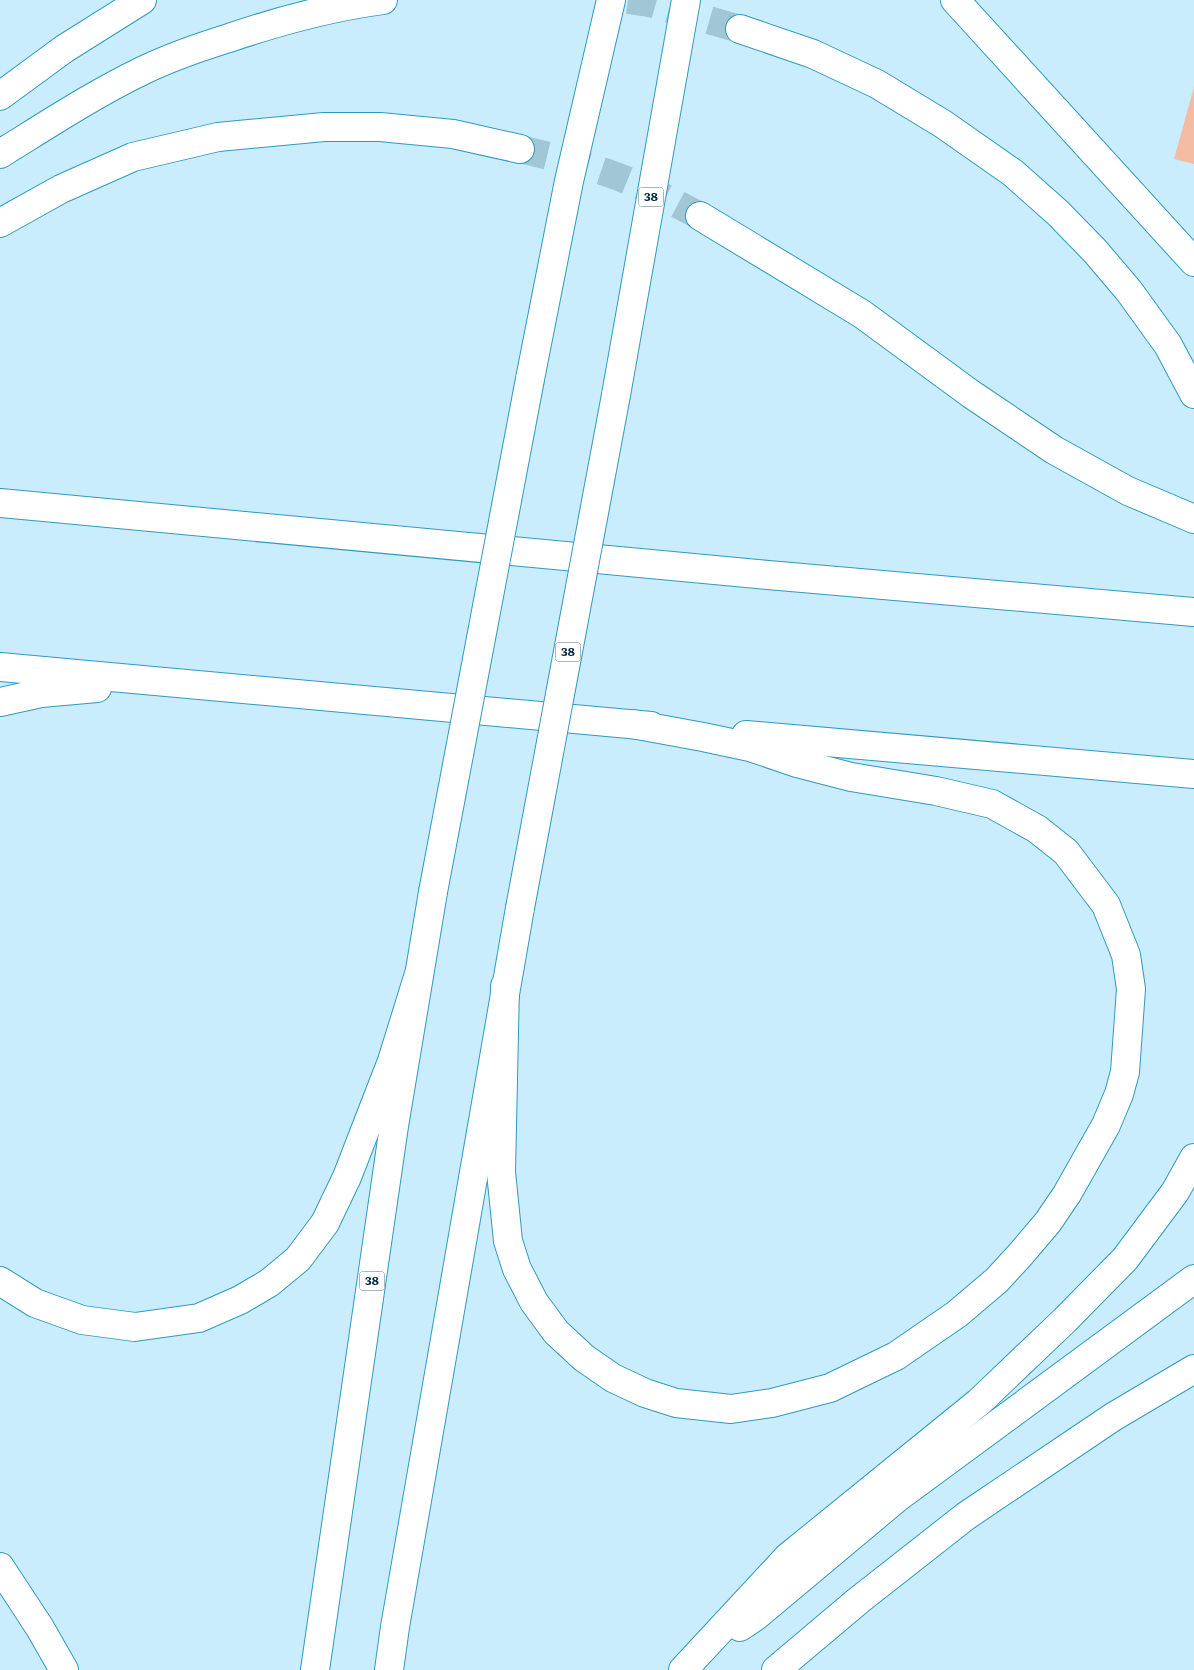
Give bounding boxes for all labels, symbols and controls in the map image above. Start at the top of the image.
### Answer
road number: 38 [638,188,664,206]
road number: 38 [556,642,580,662]
road number: 38 [360,1272,384,1290]

